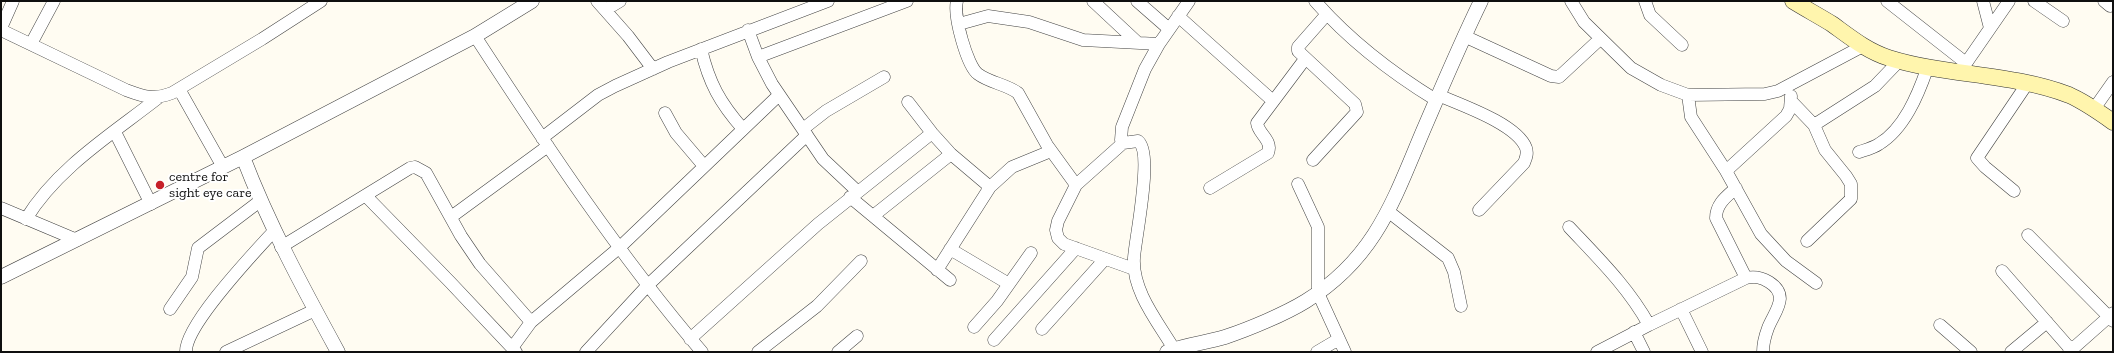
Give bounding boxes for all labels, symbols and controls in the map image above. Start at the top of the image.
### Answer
place label: centre for sight eye care [169,169,252,202]
marker: centre for sight eye care [154,179,166,191]

